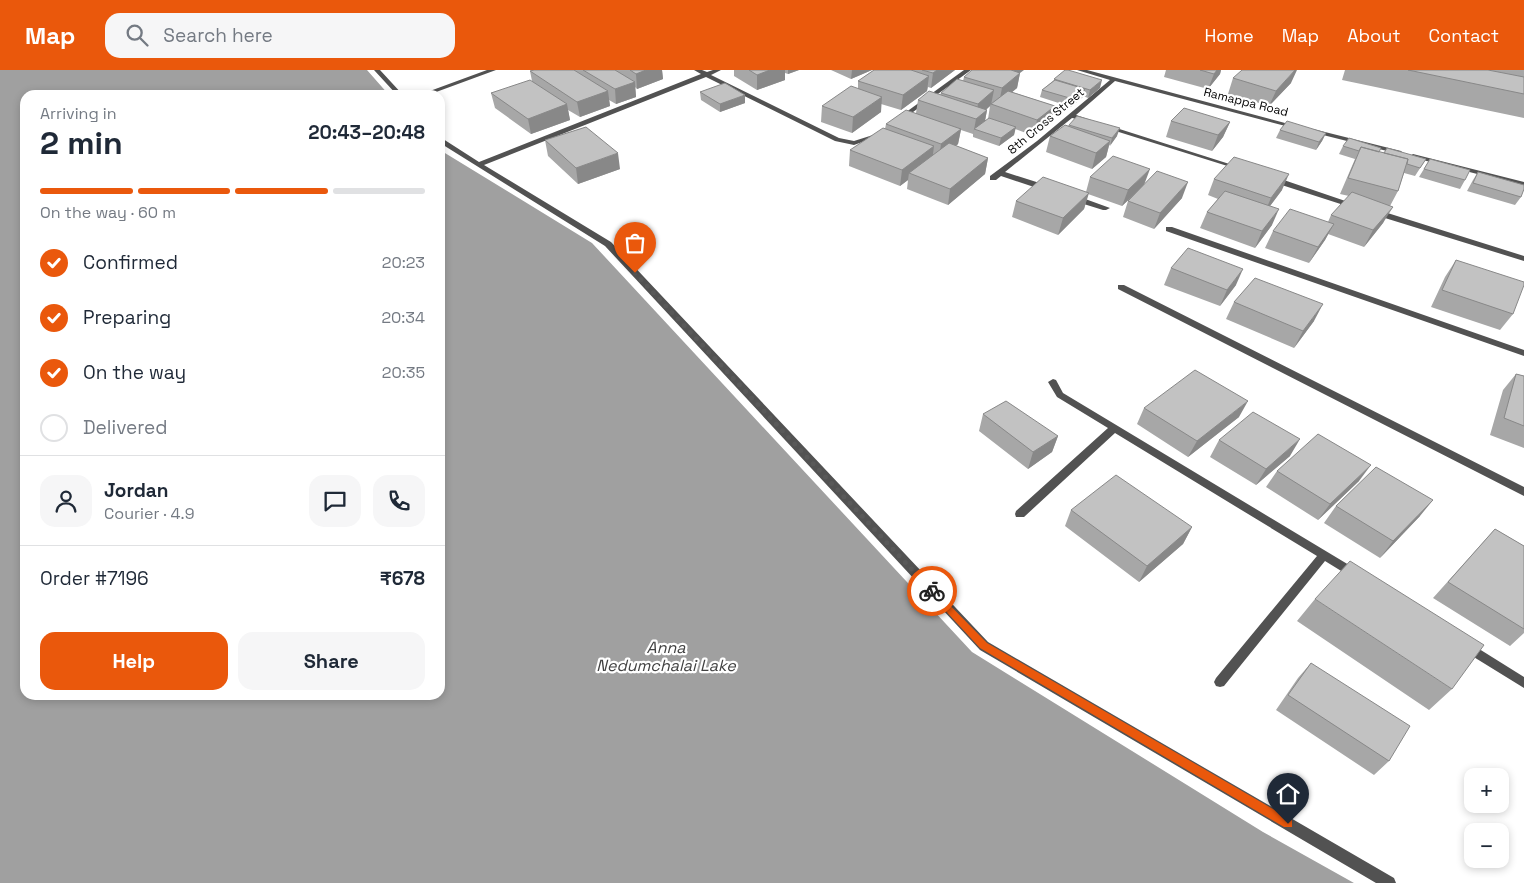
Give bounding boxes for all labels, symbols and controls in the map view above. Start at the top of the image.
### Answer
search box [105,13,455,58]
text: Map [25,20,75,51]
icon: search [123,21,151,49]
text: Search here [163,23,273,48]
text: Home [1205,24,1254,47]
text: Map [1282,24,1319,47]
text: About [1347,24,1401,47]
text: Contact [1429,24,1499,47]
street label: 8th Cross Street [1004,84,1088,158]
street label: Ramappa Road [1202,84,1290,120]
text: Arriving in [40,103,117,124]
text: 20:43–20:48 [308,120,425,145]
text: 2 min [40,123,123,163]
text: On the way · 60 m [40,202,176,223]
pin [614,222,656,273]
icon: bag [621,229,649,257]
icon: check [40,249,68,277]
text: Confirmed [83,250,178,275]
text: 20:23 [382,252,425,273]
icon: check [40,304,68,332]
text: Preparing [83,305,171,330]
text: 20:34 [381,307,425,328]
icon: check [40,359,68,387]
text: On the way [83,360,186,385]
text: 20:35 [382,362,425,383]
text: Delivered [83,415,168,440]
button: person [40,475,92,527]
button: chat [309,475,361,527]
button: phone [373,475,425,527]
text: Jordan [104,478,169,503]
text: Courier · 4.9 [104,503,194,524]
text: Order #7196 [40,566,149,591]
text: ₹678 [380,566,425,591]
courier [907,566,957,616]
icon: bike [918,577,946,605]
button: Help [40,632,228,690]
button: Share [238,632,425,690]
water label: Anna Nedumchalai Lake [596,637,736,676]
map controls [1464,768,1509,868]
button: + [1464,768,1509,813]
pin [1267,773,1309,824]
icon: home [1274,780,1302,808]
button: − [1464,823,1509,868]

